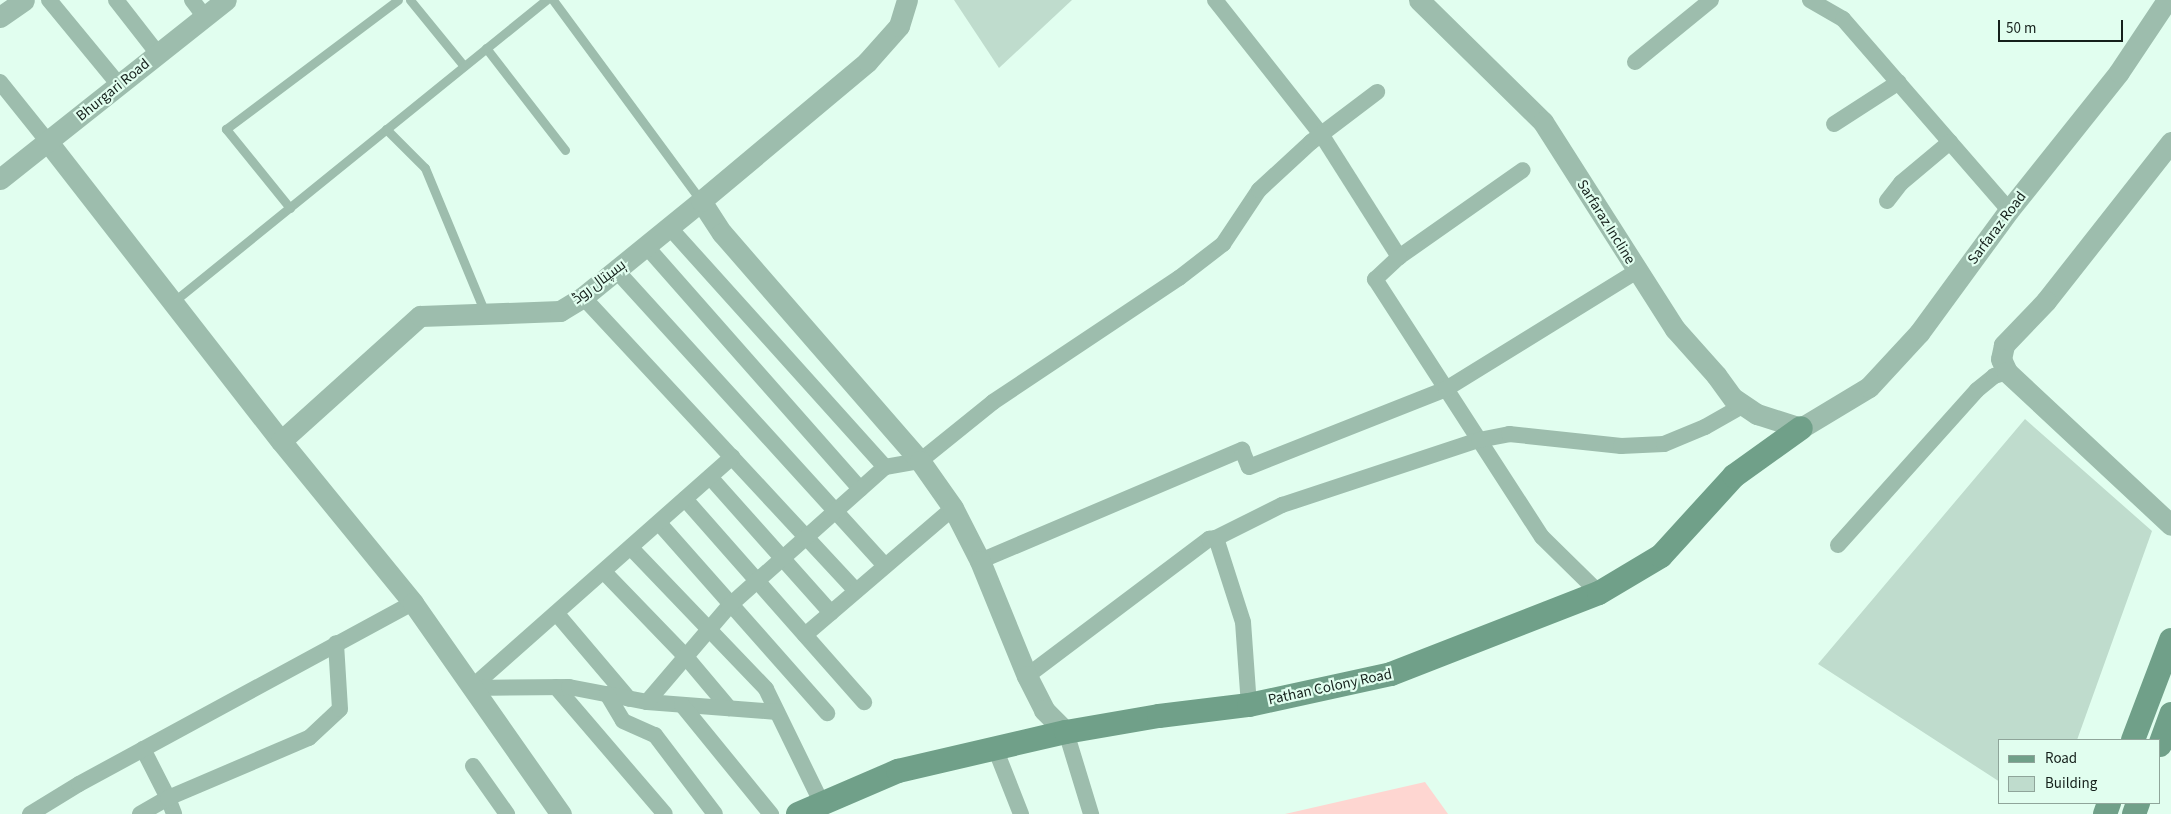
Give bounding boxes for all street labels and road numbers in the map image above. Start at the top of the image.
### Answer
street label: Bhurgari Road [73,55,153,125]
street label: Sarfaraz Incline [1573,176,1639,268]
street label: Sarfaraz Road [1964,188,2030,268]
street label: ہسپتال روڈ [569,256,629,308]
street label: Pathan Colony Road [1266,665,1394,709]

